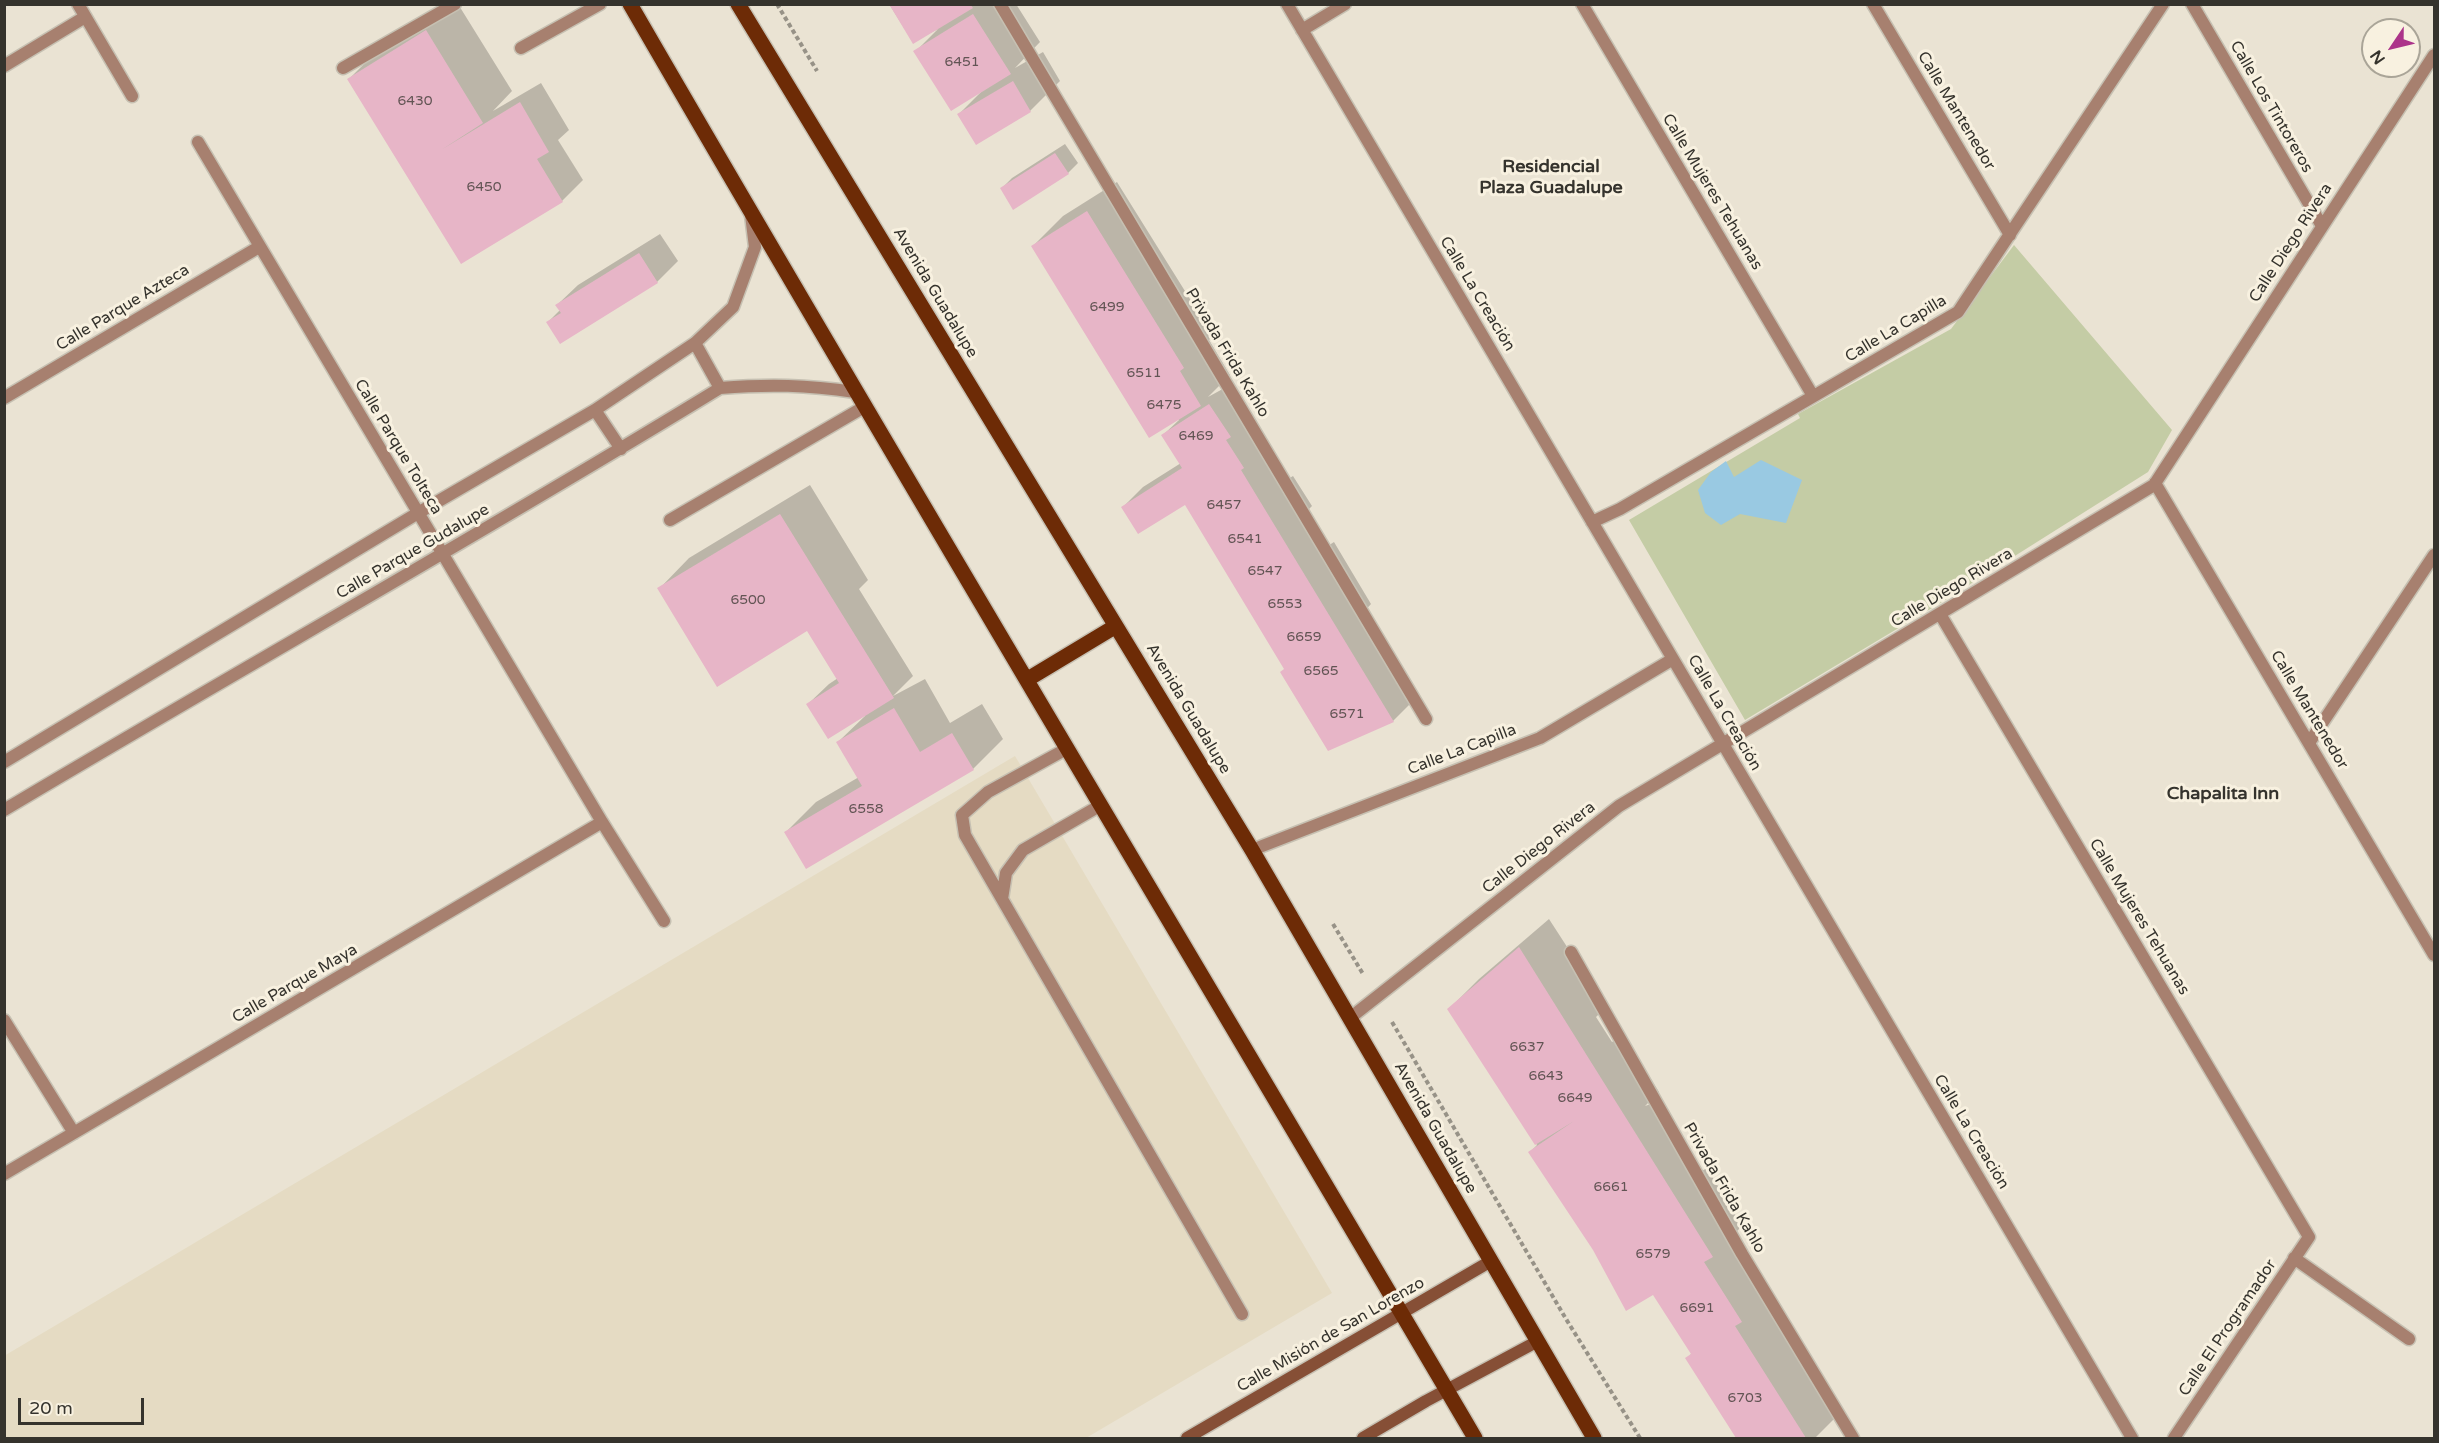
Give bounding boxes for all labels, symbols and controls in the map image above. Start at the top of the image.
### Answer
north arrow [2361,18,2421,78]
street label: Calle Los Tintoreros [2225,38,2317,176]
text: N [2366,46,2390,68]
street label: Calle Mantenedor [1913,48,1999,174]
house number: 6451 [944,54,980,70]
house number: 6430 [397,93,433,109]
street label: Calle Mujeres Tehuanas [1658,110,1766,274]
district label: Residencial Plaza Guadalupe [1479,156,1623,198]
house number: 6450 [466,179,502,195]
street label: Calle Diego Rivera [2245,180,2337,306]
street label: Avenida Guadalupe [889,224,981,362]
street label: Calle La Creación [1435,233,1519,355]
street label: Calle Parque Azteca [53,261,193,355]
street label: Privada Frida Kahlo [1181,285,1273,421]
street label: Calle La Capilla [1842,291,1950,367]
house number: 6499 [1089,299,1125,315]
house number: 6511 [1126,365,1162,381]
street label: Calle Parque Tolteca [350,376,446,518]
house number: 6475 [1146,397,1182,413]
house number: 6469 [1178,428,1214,444]
house number: 6457 [1206,497,1242,513]
street label: Calle Parque Gudalupe [333,500,493,604]
house number: 6541 [1227,531,1263,547]
street label: Calle Diego Rivera [1888,544,2016,632]
house number: 6547 [1247,563,1283,579]
house number: 6500 [730,592,766,608]
house number: 6553 [1267,596,1303,612]
house number: 6659 [1286,629,1322,645]
street label: Avenida Guadalupe [1142,640,1234,778]
street label: Calle Mantenedor [2266,647,2352,773]
street label: Calle La Creación [1683,652,1765,774]
house number: 6565 [1303,663,1339,679]
house number: 6571 [1329,706,1365,722]
street label: Calle La Capilla [1405,720,1519,780]
district label: Chapalita Inn [2167,783,2279,805]
street label: Calle Diego Rivera [1479,798,1599,898]
house number: 6558 [848,801,884,817]
street label: Calle Mujeres Tehuanas [2085,835,2193,999]
street label: Calle Parque Maya [229,940,361,1028]
house number: 6637 [1509,1039,1545,1055]
street label: Avenida Guadalupe [1390,1059,1480,1197]
house number: 6643 [1528,1068,1564,1084]
street label: Calle La Creación [1929,1071,2013,1193]
house number: 6649 [1557,1090,1593,1106]
street label: Privada Frida Kahlo [1679,1119,1769,1257]
house number: 6661 [1593,1179,1629,1195]
house number: 6579 [1635,1246,1671,1262]
street label: Calle El Programador [2175,1256,2281,1400]
street label: Calle Misión de San Lorenzo [1234,1273,1428,1397]
house number: 6691 [1679,1300,1715,1316]
scale bar [21,1386,147,1424]
house number: 6703 [1727,1390,1763,1406]
text: 20 m [29,1397,73,1419]

